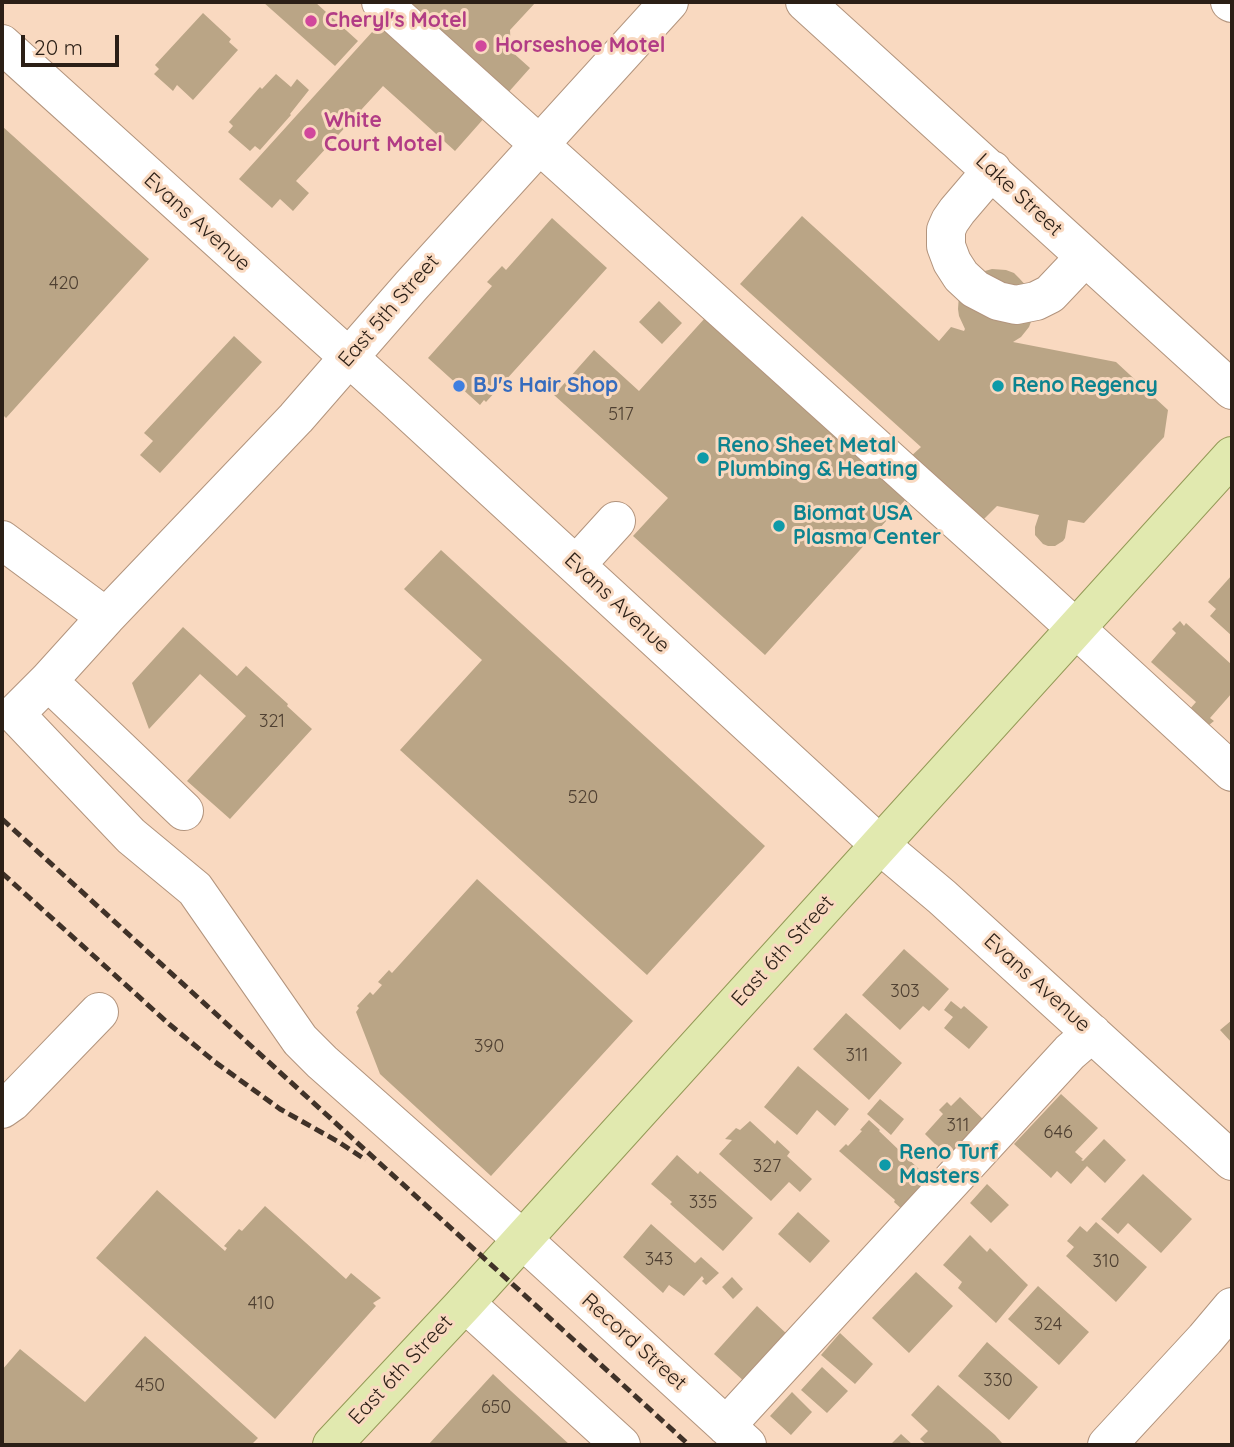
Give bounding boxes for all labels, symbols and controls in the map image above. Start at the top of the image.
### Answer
place label: Cheryl's Motel [325,8,467,34]
marker: Cheryl's Motel [303,13,319,29]
scale bar [24,21,122,65]
place label: Horseshoe Motel [495,33,665,59]
text: 20 m [34,34,83,60]
marker: Horseshoe Motel [473,38,489,54]
place label: White Court Motel [324,108,443,158]
marker: White Court Motel [302,125,318,141]
street label: Lake Street [970,148,1068,242]
street label: Evans Avenue [138,167,256,277]
street label: East 5th Street [333,250,445,372]
house number: 420 [49,273,79,295]
place label: BJ's Hair Shop [473,373,618,399]
place label: Reno Regency [1012,373,1158,399]
marker: BJ's Hair Shop [451,378,467,394]
marker: Reno Regency [990,378,1006,394]
house number: 517 [608,404,634,426]
place label: Reno Sheet Metal Plumbing & Heating [717,433,918,483]
marker: Reno Sheet Metal Plumbing & Heating [695,450,711,466]
place label: Biomat USA Plasma Center [793,501,941,551]
marker: Biomat USA Plasma Center [771,518,787,534]
street label: Evans Avenue [559,548,675,658]
house number: 321 [259,711,285,733]
house number: 520 [568,787,598,809]
street label: East 6th Street [727,890,839,1012]
street label: Evans Avenue [978,928,1096,1038]
house number: 303 [890,981,920,1003]
house number: 390 [474,1036,504,1058]
house number: 311 [846,1045,868,1067]
house number: 311 [947,1115,969,1137]
house number: 646 [1043,1122,1073,1144]
place label: Reno Turf Masters [899,1140,998,1190]
house number: 327 [753,1156,781,1178]
marker: Reno Turf Masters [877,1157,893,1173]
house number: 335 [689,1192,717,1214]
house number: 343 [645,1249,673,1271]
house number: 310 [1093,1251,1119,1273]
street label: Record Street [576,1288,692,1396]
house number: 410 [248,1293,274,1315]
street label: East 6th Street [344,1310,458,1430]
house number: 324 [1034,1314,1062,1336]
house number: 330 [983,1370,1013,1392]
house number: 450 [135,1375,165,1397]
house number: 650 [481,1397,511,1419]

